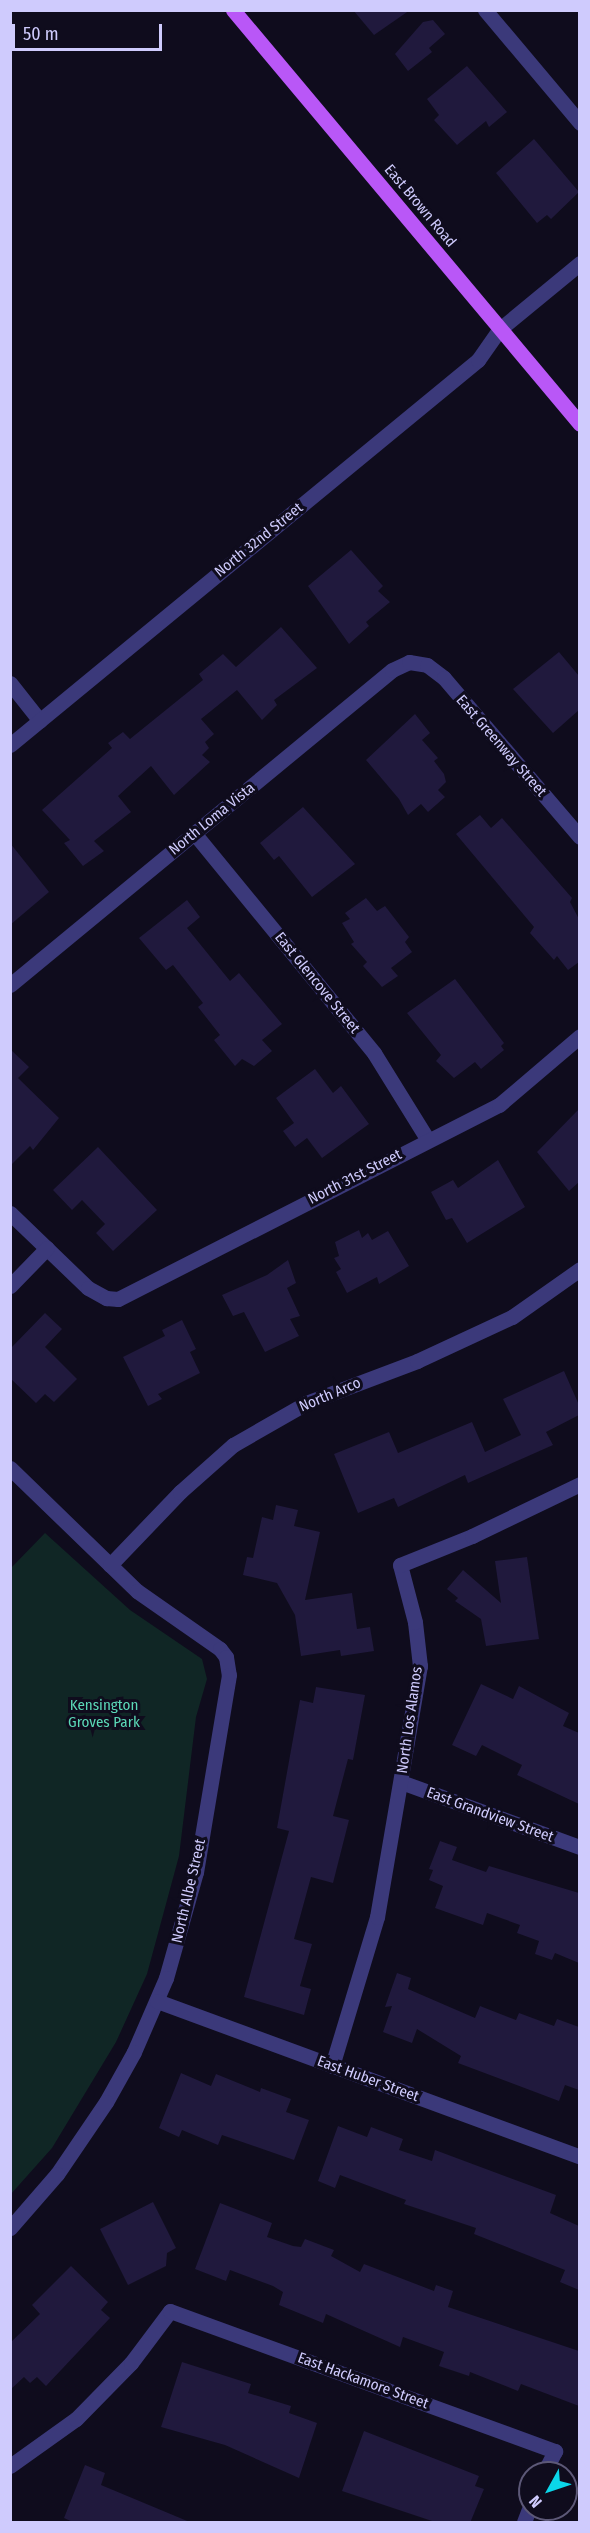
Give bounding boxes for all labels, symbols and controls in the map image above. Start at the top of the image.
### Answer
scale bar [15,12,165,50]
text: 50 m [23,23,59,45]
street label: East Brown Road [380,161,460,251]
street label: North 32nd Street [211,499,307,581]
street label: East Greenway Street [452,691,550,801]
street label: North Loma Vista [165,779,259,859]
street label: East Glencove Street [271,929,363,1037]
street label: North 31st Street [305,1146,405,1208]
street label: North Arco [296,1374,364,1416]
street label: North Los Alamos [394,1665,426,1775]
park label: Kensington Groves Park [68,1696,140,1731]
street label: East Grandview Street [424,1784,556,1846]
street label: North Albe Street [168,1837,210,1945]
street label: East Huber Street [315,2052,421,2106]
street label: East Hackamore Street [295,2349,431,2413]
north arrow [518,2461,578,2521]
text: N [525,2492,546,2511]

